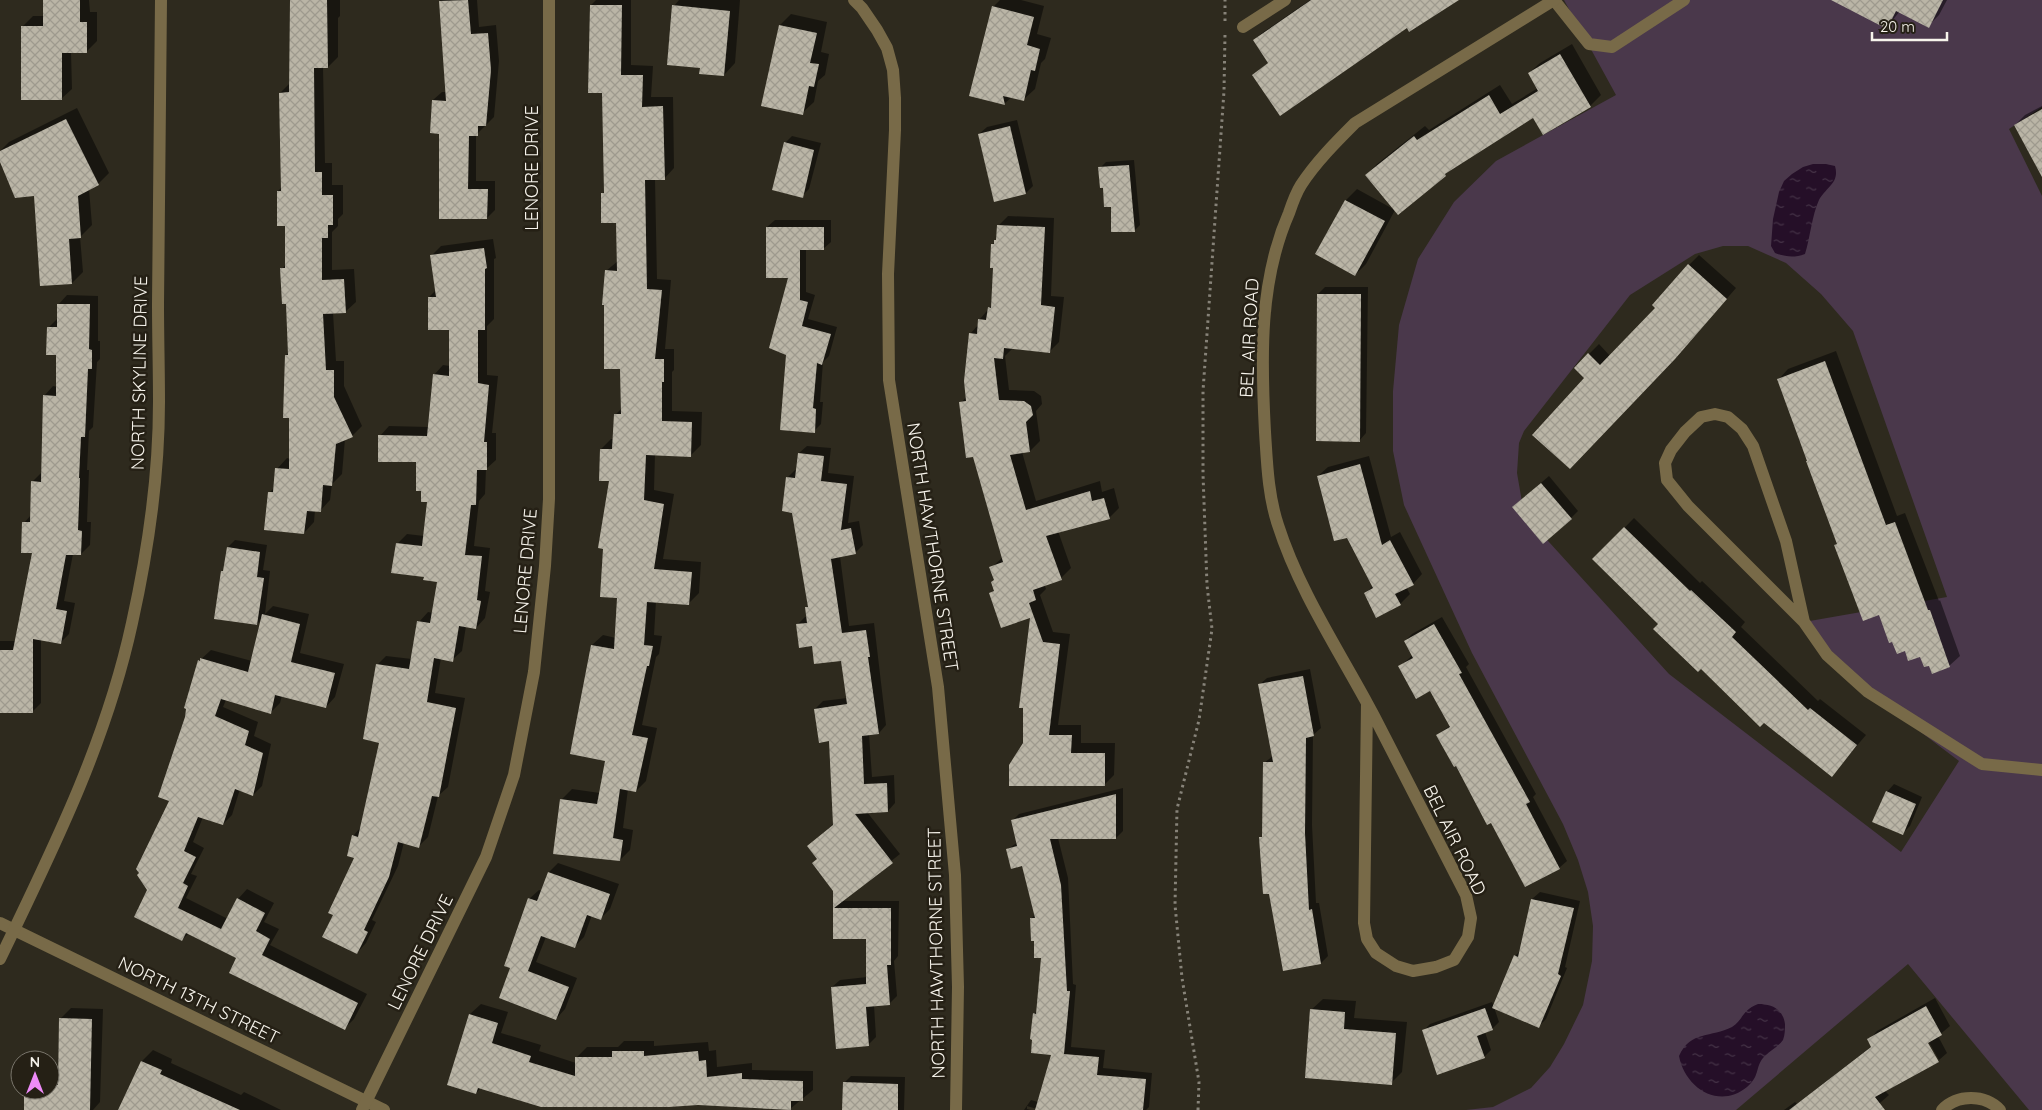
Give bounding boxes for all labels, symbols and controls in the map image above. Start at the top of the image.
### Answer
scale bar [1872,10,1947,42]
text: 20 m [1880,17,1915,36]
street label: LENORE DRIVE [520,105,543,231]
street label: NORTH SKYLINE DRIVE [126,276,152,470]
street label: BEL AIR ROAD [1234,278,1264,398]
street label: NORTH HAWTHORNE STREET [902,421,964,673]
street label: LENORE DRIVE [508,507,542,635]
street label: BEL AIR ROAD [1418,781,1492,899]
street label: NORTH HAWTHORNE STREET [922,827,950,1079]
street label: LENORE DRIVE [382,891,458,1013]
street label: NORTH 13TH STREET [115,951,284,1049]
north arrow [10,1050,60,1100]
text: N [30,1053,40,1071]

